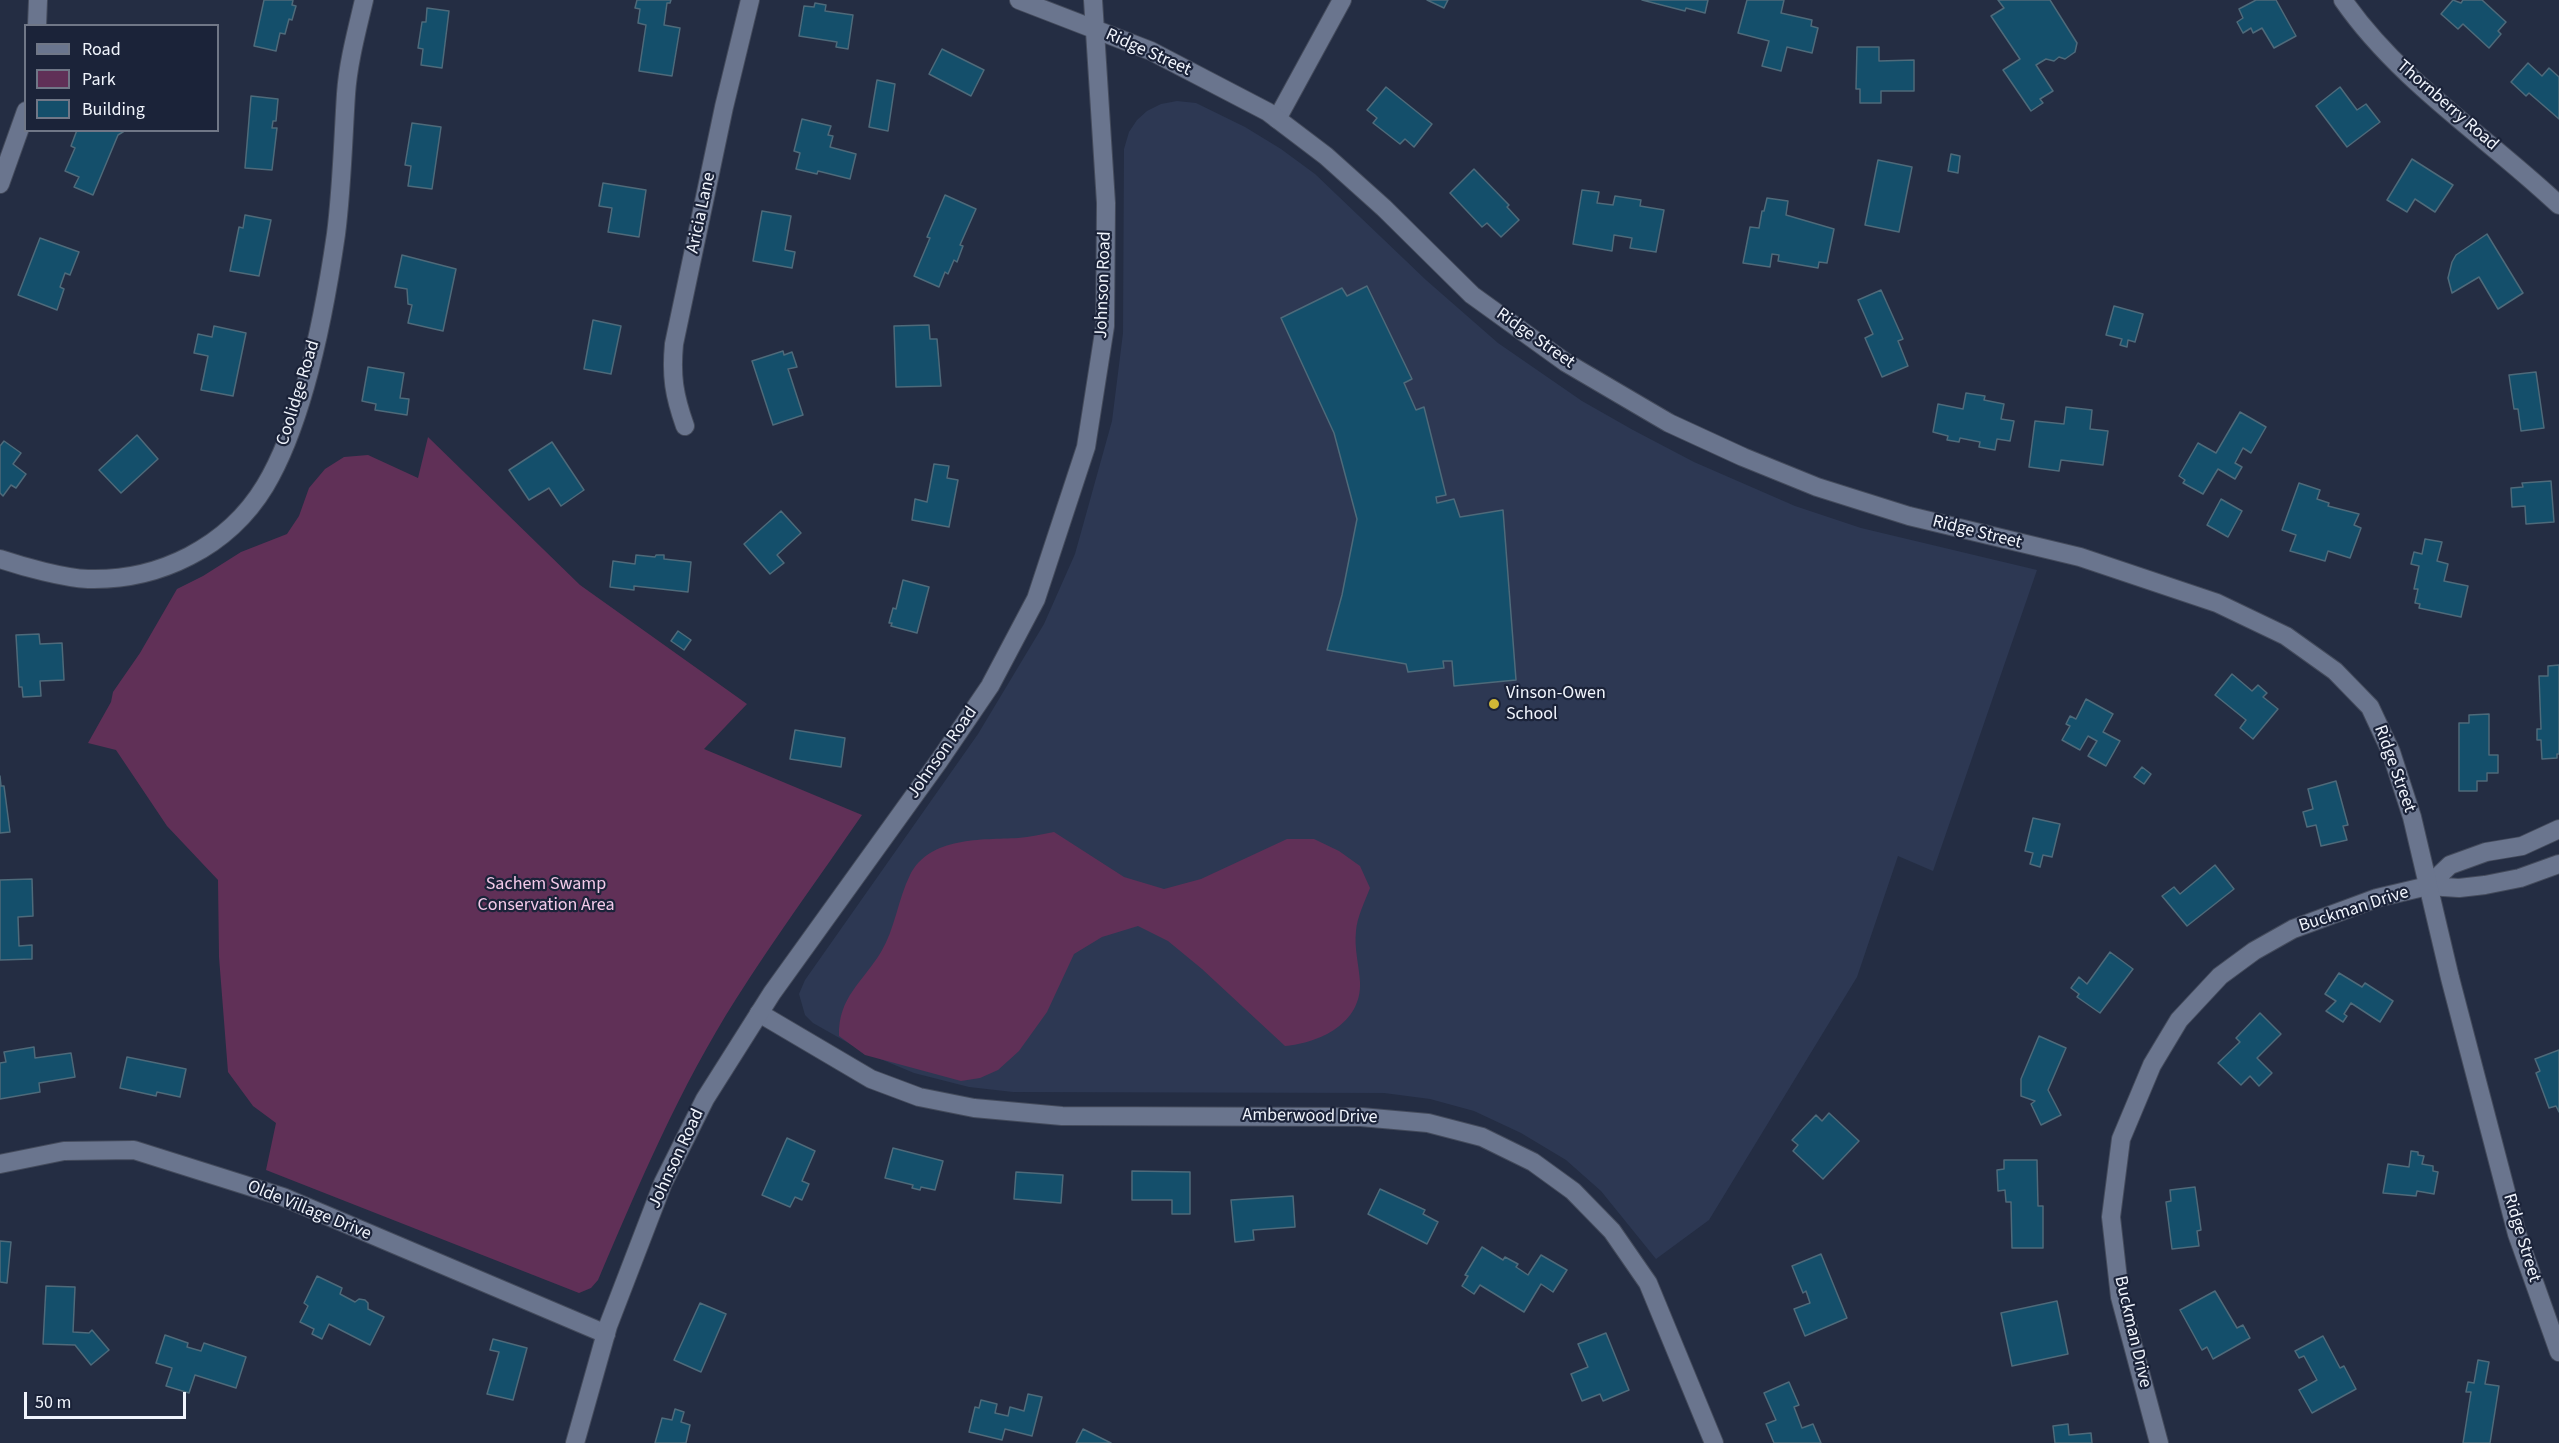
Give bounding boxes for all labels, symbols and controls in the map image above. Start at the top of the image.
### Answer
legend [24,24,219,132]
street label: Ridge Street [1102,25,1194,81]
text: Road [82,37,121,62]
street label: Thornberry Road [2392,56,2502,156]
text: Park [82,67,116,92]
text: Building [82,97,145,122]
street label: Aricia Lane [683,170,721,256]
street label: Johnson Road [1091,231,1117,339]
street label: Ridge Street [1491,304,1579,374]
street label: Coolidge Road [273,338,325,448]
street label: Ridge Street [1930,512,2024,554]
place label: Vinson-Owen School [1506,683,1606,726]
marker: Vinson-Owen School [1487,697,1501,711]
street label: Johnson Road [903,703,983,803]
street label: Ridge Street [2368,722,2420,816]
park label: Sachem Swamp Conservation Area [477,874,615,916]
street label: Buckman Drive [2296,882,2412,938]
street label: Amberwood Drive [1242,1105,1378,1129]
street label: Johnson Road [645,1106,709,1212]
street label: Olde Village Drive [244,1176,374,1246]
street label: Ridge Street [2497,1191,2545,1285]
street label: Buckman Drive [2109,1274,2155,1390]
scale bar [27,1380,189,1418]
text: 50 m [35,1390,71,1415]

